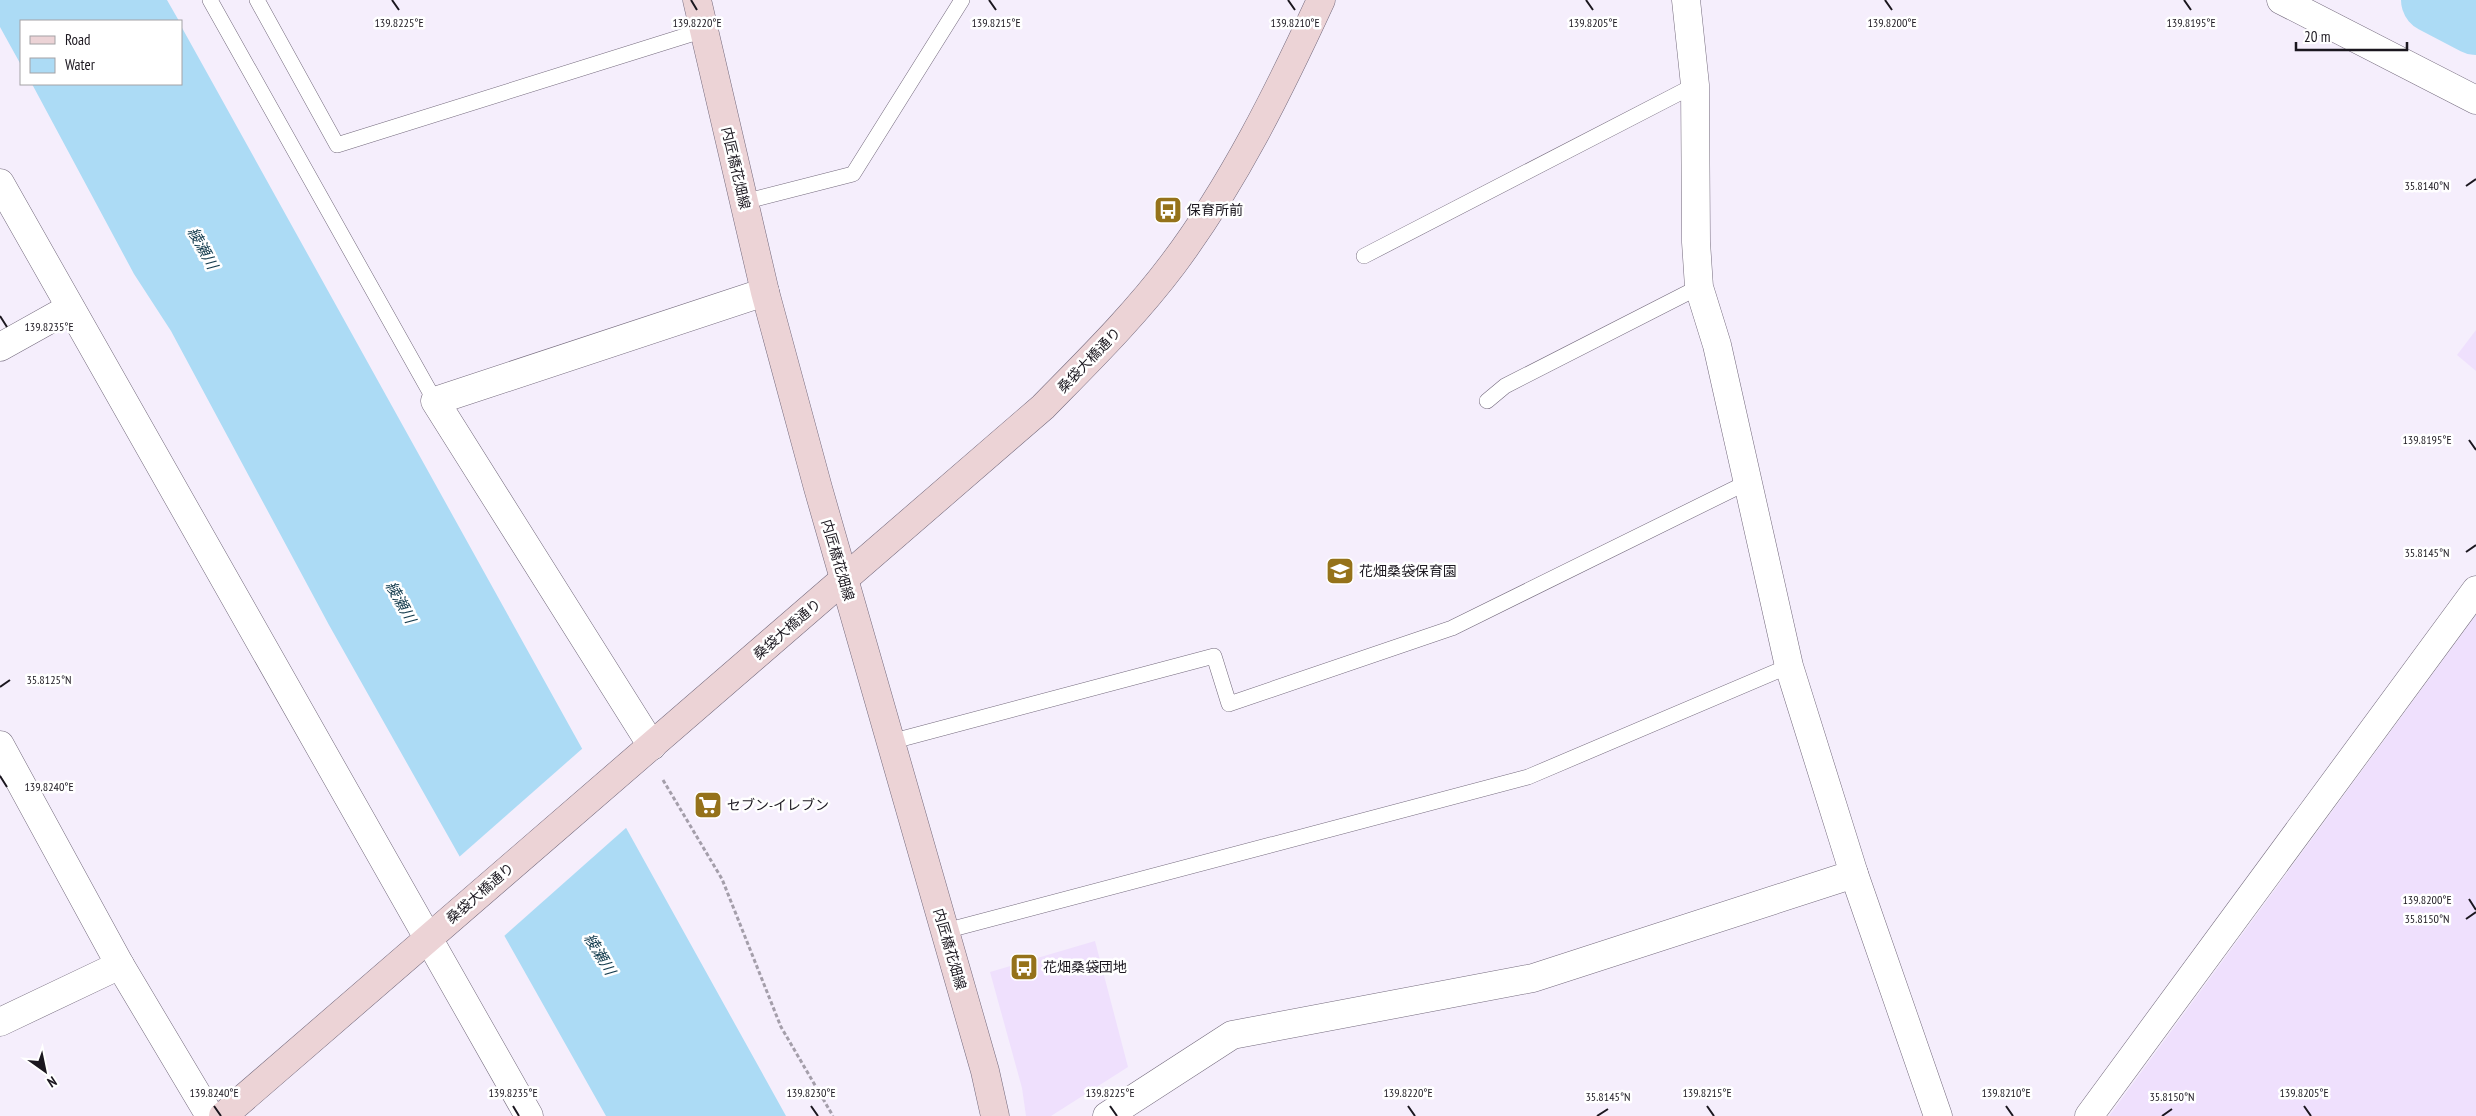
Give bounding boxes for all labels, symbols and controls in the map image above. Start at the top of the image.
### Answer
text: 139.8225°E [374,15,424,30]
text: 139.8220°E [672,15,722,30]
text: 139.8215°E [971,15,1021,30]
text: 139.8210°E [1270,15,1320,30]
text: 139.8205°E [1568,15,1618,30]
text: 139.8200°E [1867,15,1917,30]
text: 139.8195°E [2166,15,2216,30]
legend [20,20,182,85]
scale bar [2296,20,2407,52]
text: 20 m [2304,27,2330,46]
text: Road [65,30,91,49]
text: Water [65,55,96,74]
street label: 内匠橋花畑線 [718,125,754,211]
text: 35.8140°N [2404,178,2450,193]
bus stop icon: 保育所前 [1153,195,1183,225]
place label: 保育所前 [1187,201,1243,219]
water label: 綾瀬川 [184,224,223,274]
text: 139.8235°E [24,319,74,334]
street label: 桑袋大橋通り [1053,324,1125,396]
text: 139.8195°E [2402,432,2452,447]
street label: 内匠橋花畑線 [818,517,858,603]
text: 35.8145°N [2404,545,2450,560]
school or university icon: 花畑桑袋保育園 [1325,556,1355,586]
place label: 花畑桑袋保育園 [1359,562,1457,580]
water label: 綾瀬川 [382,578,421,628]
street label: 桑袋大橋通り [749,595,825,663]
text: 35.8125°N [26,672,72,687]
text: 139.8240°E [24,779,74,794]
supermarket icon: セブン-イレブン [693,790,723,820]
place label: セブン-イレブン [727,796,829,814]
street label: 桑袋大橋通り [442,859,518,927]
text: 139.8200°E [2402,892,2452,907]
street label: 内匠橋花畑線 [930,906,970,992]
text: 35.8150°N [2404,911,2450,926]
water label: 綾瀬川 [580,930,621,980]
bus stop icon: 花畑桑袋団地 [1009,952,1039,982]
place label: 花畑桑袋団地 [1043,958,1127,976]
north arrow [20,1046,70,1096]
text: N [44,1072,60,1092]
text: 139.8240°E [189,1085,239,1100]
text: 139.8235°E [488,1085,538,1100]
text: 139.8230°E [786,1085,836,1100]
text: 139.8225°E [1085,1085,1135,1100]
text: 139.8220°E [1383,1085,1433,1100]
text: 139.8215°E [1682,1085,1732,1100]
text: 139.8210°E [1981,1085,2031,1100]
text: 139.8205°E [2279,1085,2329,1100]
text: 35.8145°N [1585,1089,1631,1104]
text: 35.8150°N [2149,1089,2195,1104]

